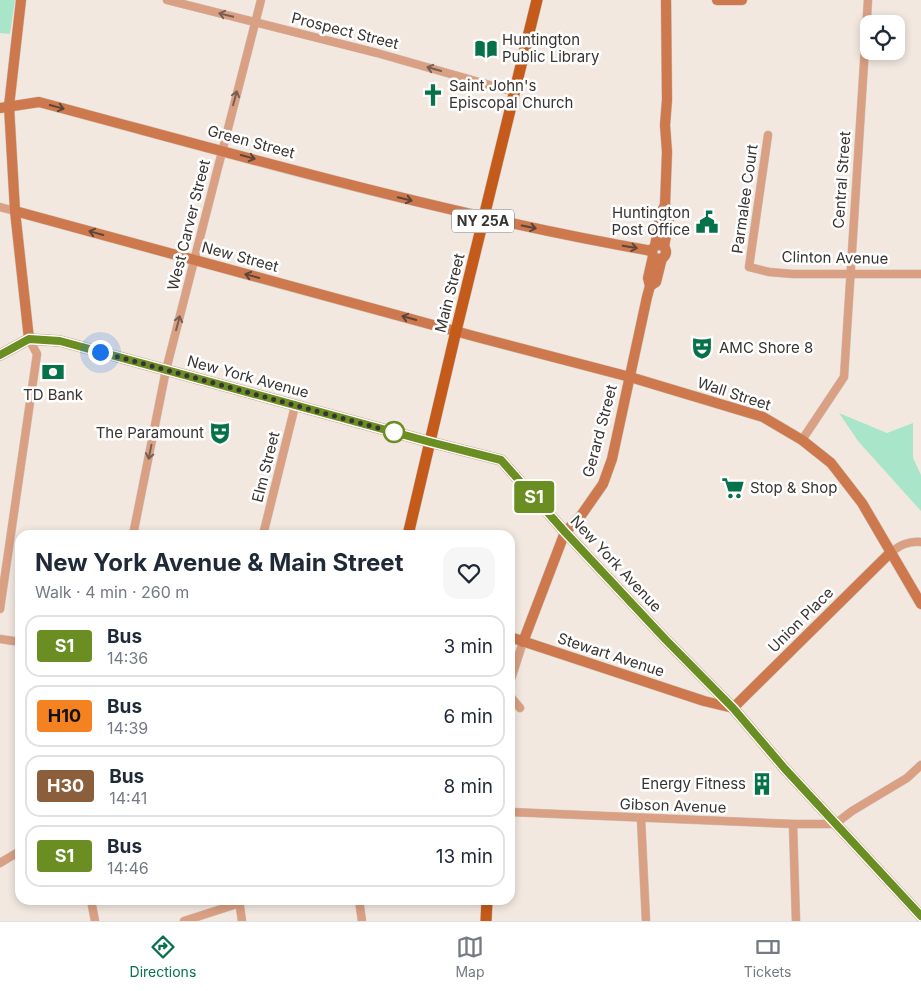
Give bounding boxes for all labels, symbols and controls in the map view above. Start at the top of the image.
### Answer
street label: Prospect Street [290,8,401,53]
one-way arrow [218,10,234,19]
map controls [860,15,905,60]
button: locate [860,15,905,60]
place label: Huntington Public Library [502,30,600,66]
library icon: Huntington Public Library [473,36,499,62]
one-way arrow [426,64,442,74]
place label: Saint John's Episcopal Church [449,76,573,112]
church icon: Saint John's Episcopal Church [420,82,446,108]
one-way arrow [231,90,241,106]
one-way arrow [49,103,65,112]
street label: Green Street [205,121,297,162]
street label: Central Street [829,130,854,229]
street label: Parmalee Court [727,143,762,255]
one-way arrow [240,153,256,162]
street label: West Carver Street [163,157,214,292]
one-way arrow [397,194,413,204]
place label: Huntington Post Office [612,203,690,239]
public building icon: Huntington Post Office [694,209,720,235]
road number: NY 25A [452,210,514,232]
one-way arrow [521,223,537,233]
one-way arrow [88,228,104,237]
street label: New Street [200,237,281,276]
one-way arrow [622,243,638,253]
street label: Clinton Avenue [782,247,888,268]
street label: Main Street [430,251,469,334]
one-way arrow [245,270,261,280]
one-way arrow [402,313,418,322]
one-way arrow [174,316,183,332]
theatre icon: AMC Shore 8 [689,335,715,361]
place label: AMC Shore 8 [719,338,813,357]
your location [88,340,113,365]
street label: New York Avenue [185,351,311,402]
bank icon: TD Bank [40,359,66,385]
street label: Wall Street [695,373,773,414]
street label: Gerard Street [578,382,621,479]
place label: TD Bank [23,385,84,404]
theatre icon: The Paramount [207,420,233,446]
unlabelled marker [383,421,405,443]
place label: The Paramount [96,423,204,442]
street label: Elm Street [248,429,284,504]
one-way arrow [144,444,154,460]
supermarket icon: Stop & Shop [720,475,746,501]
place label: Stop & Shop [750,478,837,497]
line badge: S1 [512,481,556,513]
text: S1 [524,486,544,507]
street label: New York Avenue [567,511,666,616]
button: heart [443,547,495,599]
text: New York Avenue & Main Street [35,548,403,577]
text: Walk · 4 min · 260 m [35,582,189,602]
street label: Union Place [764,583,837,656]
text: Bus [107,625,142,648]
street label: Stewart Avenue [555,628,667,681]
text: S1 [55,635,74,656]
text: 3 min [443,635,493,658]
text: 14:36 [107,648,148,668]
text: Bus [107,695,142,718]
text: H10 [48,705,81,726]
text: 6 min [443,705,493,728]
text: 14:39 [107,718,148,738]
text: Bus [109,765,144,788]
building icon: Energy Fitness [749,771,775,797]
place label: Energy Fitness [641,774,746,793]
text: H30 [47,775,84,796]
text: 8 min [443,775,493,798]
text: 14:41 [109,788,147,808]
street label: Gibson Avenue [619,794,727,817]
text: Bus [107,835,142,858]
text: S1 [55,845,74,866]
text: 13 min [436,845,493,868]
text: 14:46 [107,858,149,878]
tab: Directions [130,933,196,980]
tab: Map [455,933,485,980]
tab: Tickets [744,933,791,980]

